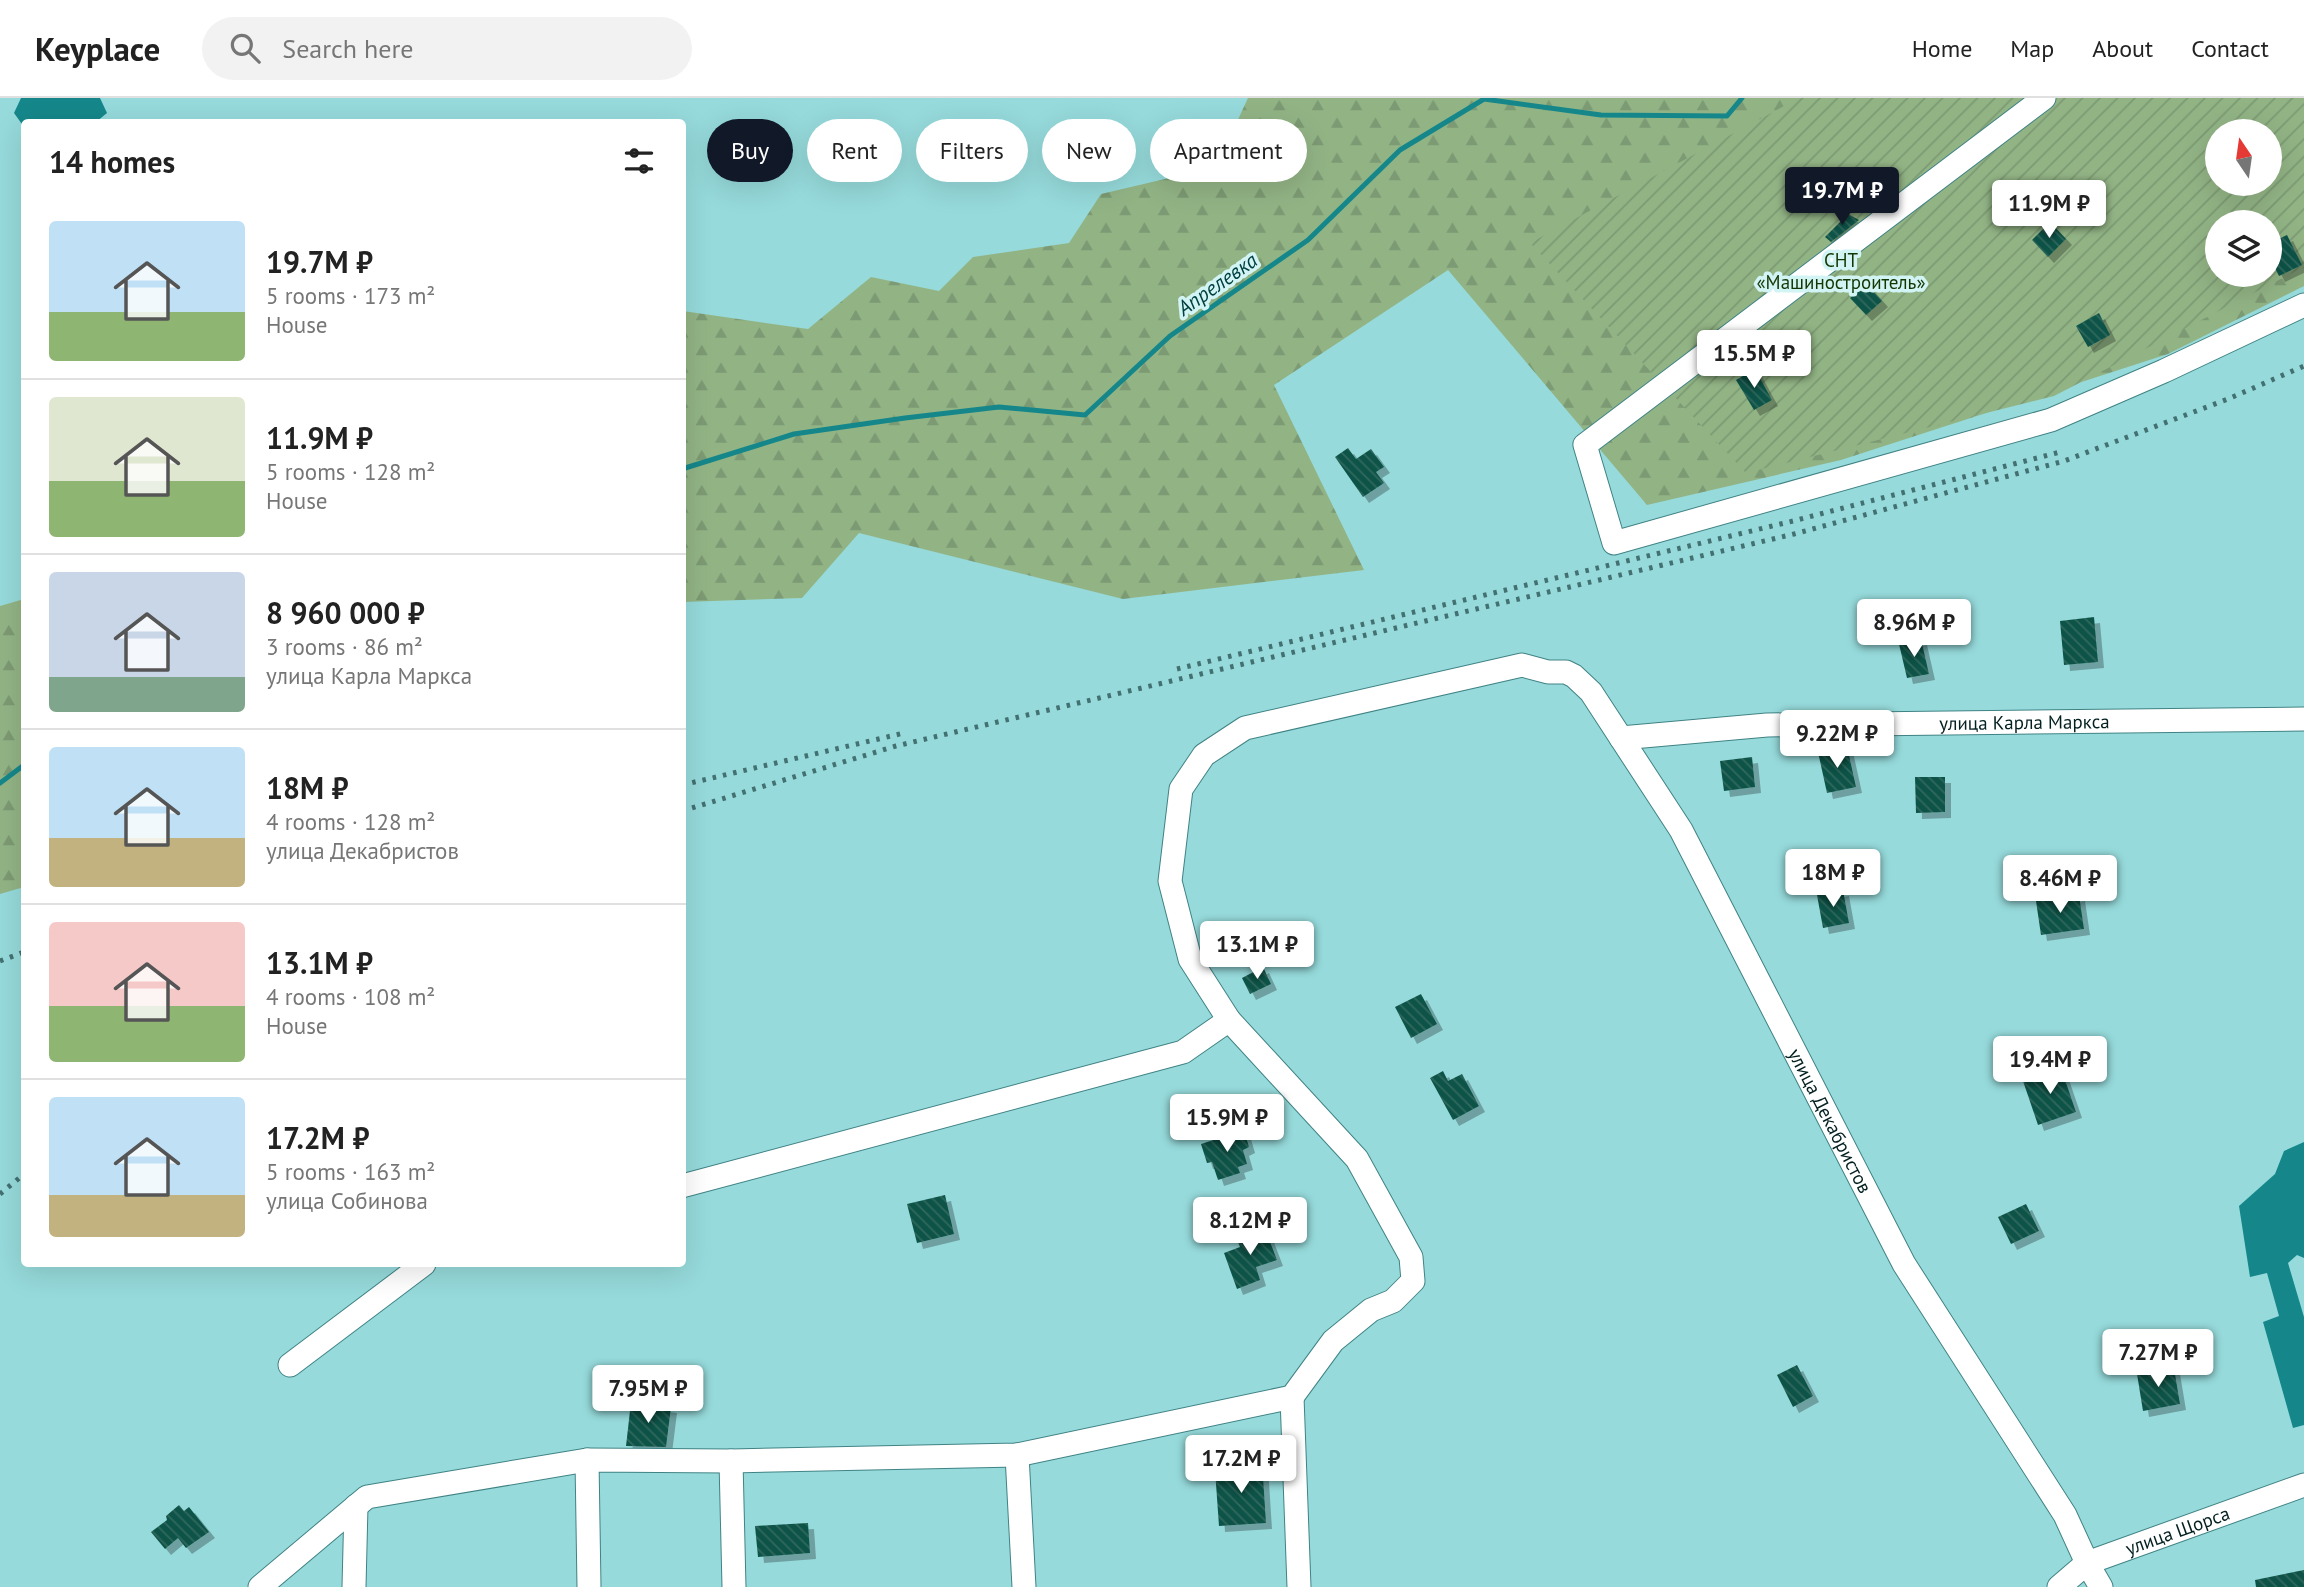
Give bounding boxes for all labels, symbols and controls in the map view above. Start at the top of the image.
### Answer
search box [202,17,692,80]
text: Keyplace [35,27,160,70]
icon: search [226,29,264,67]
text: Search here [282,32,413,65]
text: Home [1912,33,1972,64]
text: Map [2010,33,2054,64]
text: About [2092,33,2153,64]
text: Contact [2191,33,2269,64]
chip: Buy [707,119,793,182]
chip: Rent [807,119,902,182]
chip: Filters [916,119,1028,182]
chip: New [1042,119,1136,182]
chip: Apartment [1150,119,1307,182]
north arrow [2205,119,2282,196]
map controls [2205,119,2282,287]
text: 14 homes [49,142,175,181]
icon: filters [620,142,658,180]
pin: 19.7M ₽ [1777,167,1907,227]
text: 19.7M ₽ [1801,175,1883,204]
pin: 11.9M ₽ [1984,180,2114,240]
text: 11.9M ₽ [2008,188,2090,217]
button: layers [2205,210,2282,287]
text: 19.7M ₽ [266,242,373,281]
water label: Апрелевка [1171,246,1263,322]
park label: СНТ «Машиностроитель» [1757,248,1925,294]
icon: home [105,249,189,333]
text: 5 rooms · 173 m² [266,281,435,310]
text: House [266,310,328,339]
pin: 15.5M ₽ [1689,330,1819,390]
text: 15.5M ₽ [1713,338,1795,367]
text: 11.9M ₽ [266,418,373,457]
icon: home [105,425,189,509]
text: 5 rooms · 128 m² [266,457,435,486]
text: House [266,486,328,515]
text: 8 960 000 ₽ [266,593,425,632]
icon: home [105,600,189,684]
pin: 8.96M ₽ [1849,600,1979,659]
text: 8.96M ₽ [1873,607,1955,636]
text: 3 rooms · 86 m² [266,632,423,661]
text: улица Карла Маркса [266,661,472,690]
street label: улица Карла Маркса [1939,709,2110,735]
pin: 9.22M ₽ [1772,710,1902,770]
text: 9.22M ₽ [1796,718,1878,747]
text: 18M ₽ [266,768,349,807]
icon: home [105,775,189,859]
text: 4 rooms · 128 m² [266,807,435,836]
text: улица Декабристов [266,836,459,865]
pin: 18M ₽ [1784,850,1882,909]
pin: 8.46M ₽ [1995,856,2125,915]
text: 18M ₽ [1801,857,1865,886]
text: 8.46M ₽ [2019,863,2101,892]
pin: 13.1M ₽ [1192,922,1322,981]
text: 13.1M ₽ [1216,929,1298,958]
text: 13.1M ₽ [266,943,373,982]
icon: home [105,950,189,1034]
text: 4 rooms · 108 m² [266,982,435,1011]
text: House [266,1011,328,1040]
pin: 19.4M ₽ [1985,1037,2115,1096]
street label: улица Декабристов [1783,1044,1877,1197]
text: 19.4M ₽ [2009,1044,2091,1073]
pin: 15.9M ₽ [1162,1094,1292,1154]
text: 15.9M ₽ [1186,1102,1268,1131]
text: 17.2M ₽ [266,1118,369,1157]
icon: home [105,1125,189,1209]
text: 5 rooms · 163 m² [266,1157,435,1186]
text: улица Собинова [266,1186,428,1215]
pin: 8.12M ₽ [1185,1198,1315,1257]
text: 8.12M ₽ [1209,1205,1291,1234]
pin: 7.27M ₽ [2093,1330,2223,1389]
text: 7.27M ₽ [2118,1337,2198,1366]
pin: 7.95M ₽ [583,1366,713,1425]
text: 7.95M ₽ [608,1373,688,1402]
pin: 17.2M ₽ [1176,1436,1306,1495]
text: 17.2M ₽ [1201,1443,1281,1472]
street label: улица Щорса [2122,1501,2233,1560]

